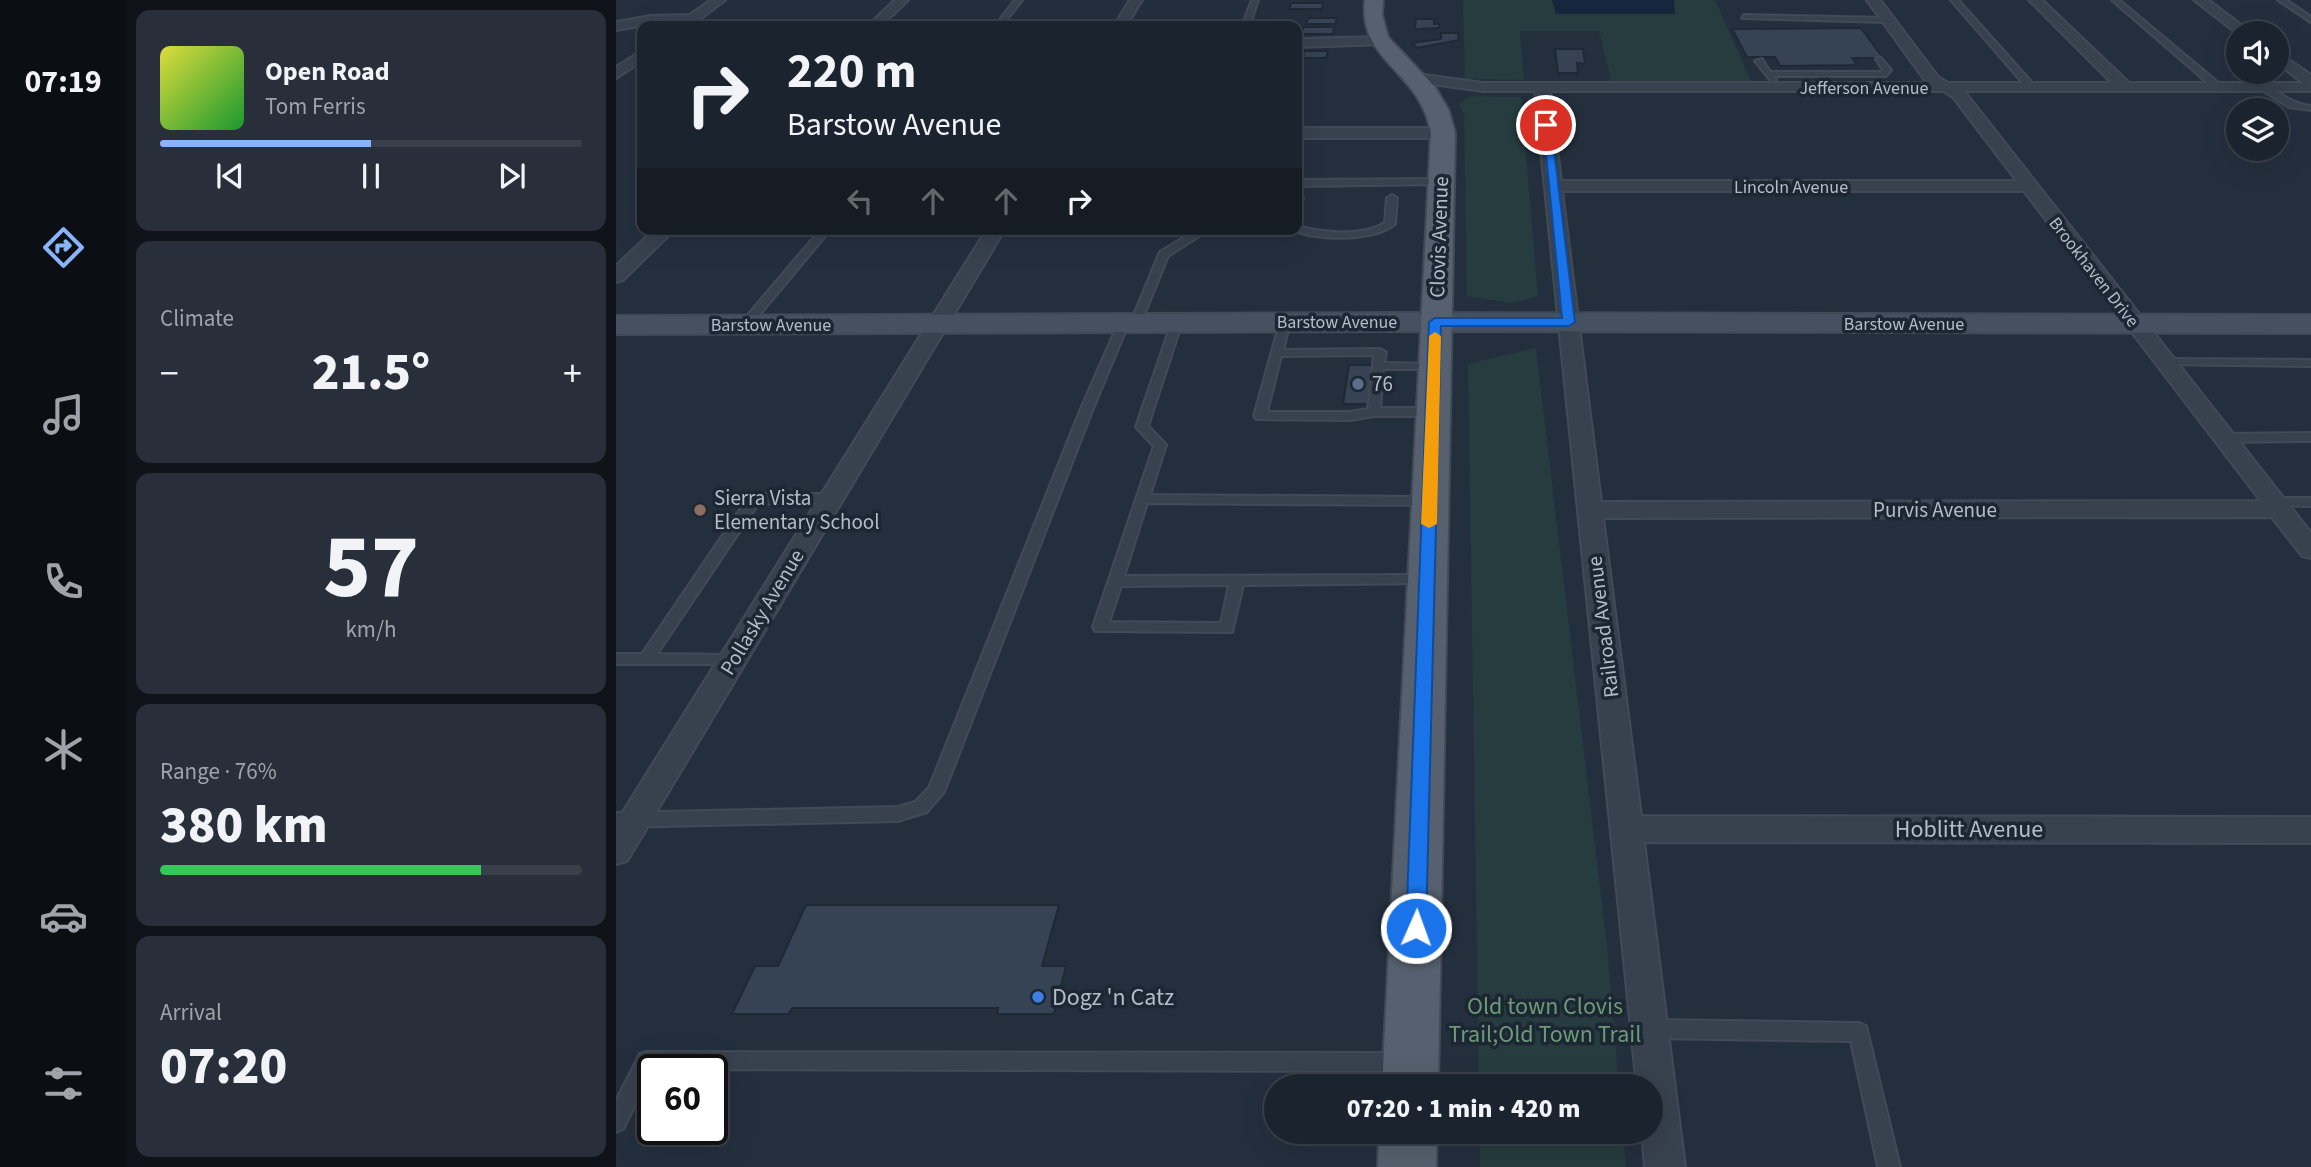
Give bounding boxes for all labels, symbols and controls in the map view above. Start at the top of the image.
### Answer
map controls [2226,21,2289,161]
button: sound [2226,21,2289,84]
text: 220 m [787,37,916,107]
icon: right [672,49,763,140]
text: Open Road [265,53,390,90]
text: 07:19 [24,59,102,105]
street label: Jefferson Avenue [1799,76,1929,101]
text: Tom Ferris [265,90,366,123]
pin [1516,95,1576,155]
button: layers [2226,98,2289,161]
text: Barstow Avenue [787,102,1001,148]
icon: arrive [1527,106,1565,144]
icon: previous [211,157,249,195]
icon: pause [352,157,390,195]
icon: next [493,157,531,195]
street label: Lincoln Avenue [1734,175,1848,200]
street label: Clovis Avenue [1422,176,1456,298]
icon: left [841,182,879,220]
icon: ahead [914,182,952,220]
icon: ahead [987,182,1025,220]
icon: right [1060,182,1098,220]
street label: Brookhaven Drive [2043,212,2145,333]
icon: directions [39,223,88,272]
text: Climate [160,302,234,335]
street label: Barstow Avenue [1277,310,1397,335]
street label: Barstow Avenue [1844,312,1964,337]
street label: Barstow Avenue [711,313,831,338]
text: 21.5° [312,336,430,410]
text: − [160,347,179,401]
text: + [563,347,582,401]
place label: 76 [1372,369,1393,399]
marker: 76 [1350,376,1366,392]
icon: music [39,390,88,439]
place label: Sierra Vista Elementary School [714,483,880,537]
street label: Purvis Avenue [1873,495,1997,525]
marker: Sierra Vista Elementary School [692,502,708,518]
text: 57 [323,503,419,632]
street label: Pollasky Avenue [713,543,811,681]
street label: Railroad Avenue [1579,555,1627,699]
icon: phone [39,557,88,606]
text: km/h [345,613,397,646]
icon: climate [39,725,88,774]
text: Range · 76% [160,755,277,788]
text: 380 km [160,789,328,863]
street label: Hoblitt Avenue [1895,812,2043,847]
position arrow [1379,891,1453,965]
icon: car [39,892,88,941]
place label: Dogz 'n Catz [1052,980,1174,1015]
marker: Dogz 'n Catz [1030,989,1046,1005]
park label: Old town Clovis Trail;Old Town Trail [1449,989,1641,1052]
text: Arrival [160,996,222,1029]
text: 07:20 [160,1030,287,1104]
speed limit sign: 60 [637,1054,728,1145]
icon: filters [39,1059,88,1108]
text: 07:20 · 1 min · 420 m [1347,1090,1580,1127]

